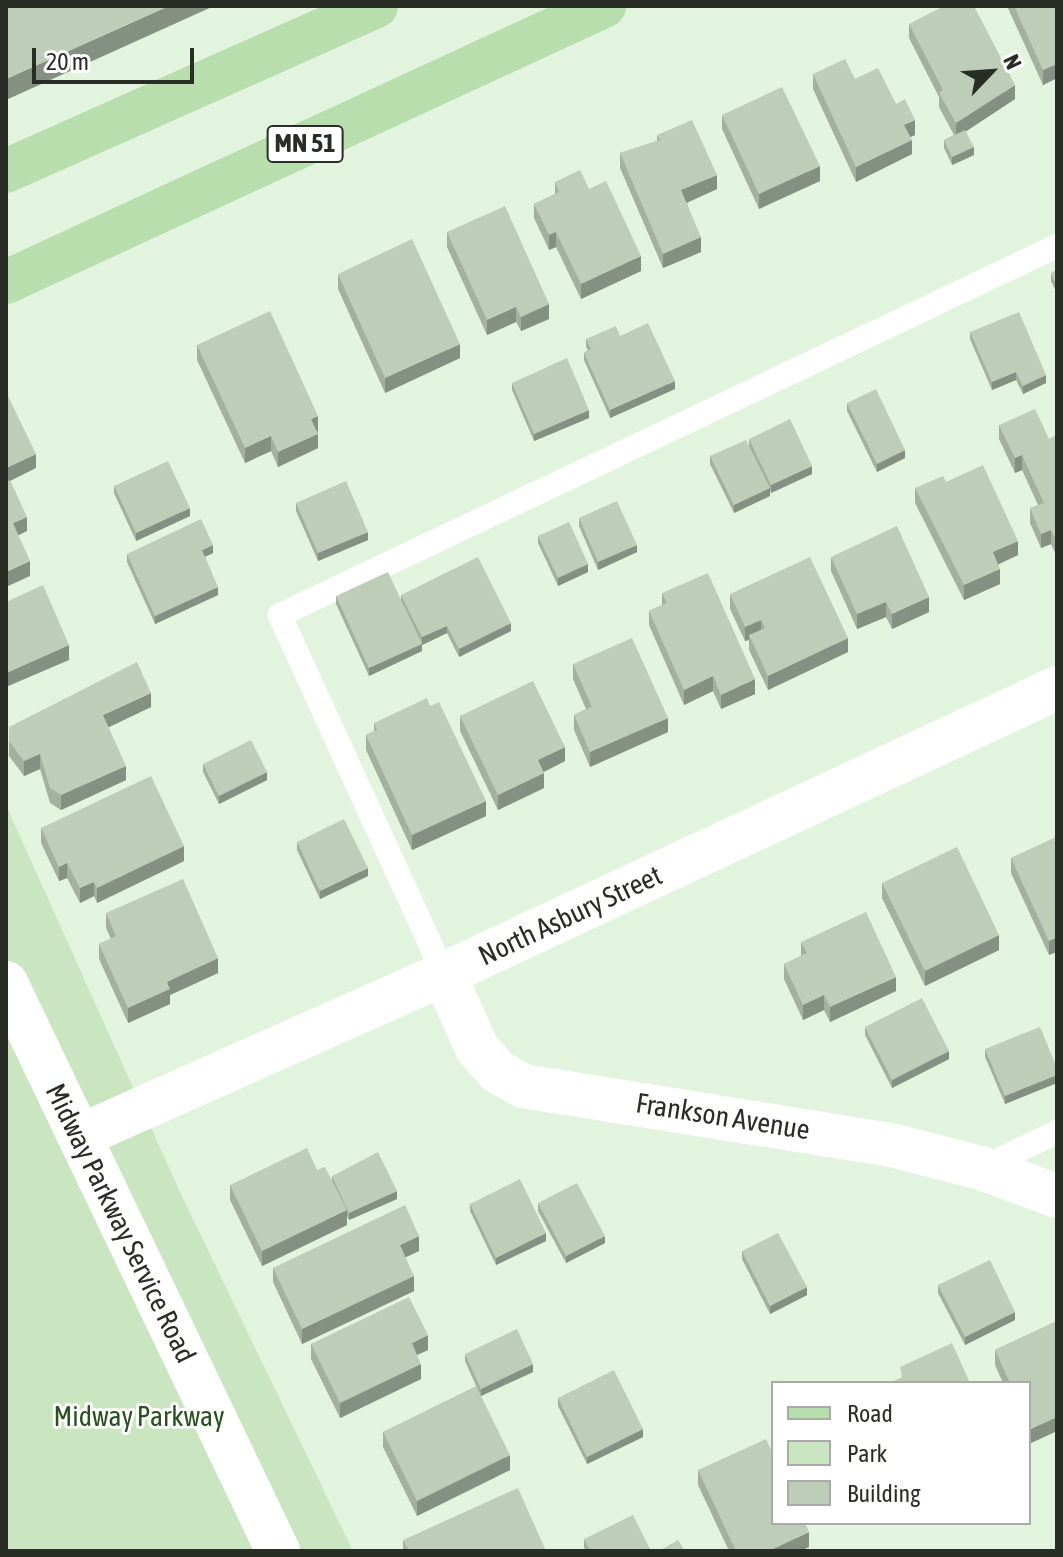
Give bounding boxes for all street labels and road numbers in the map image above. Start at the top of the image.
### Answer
road number: MN 51 [265,122,345,166]
street label: North Asbury Street [473,858,667,972]
street label: Midway Parkway Service Road [39,1078,203,1368]
street label: Frankson Avenue [634,1086,812,1146]

